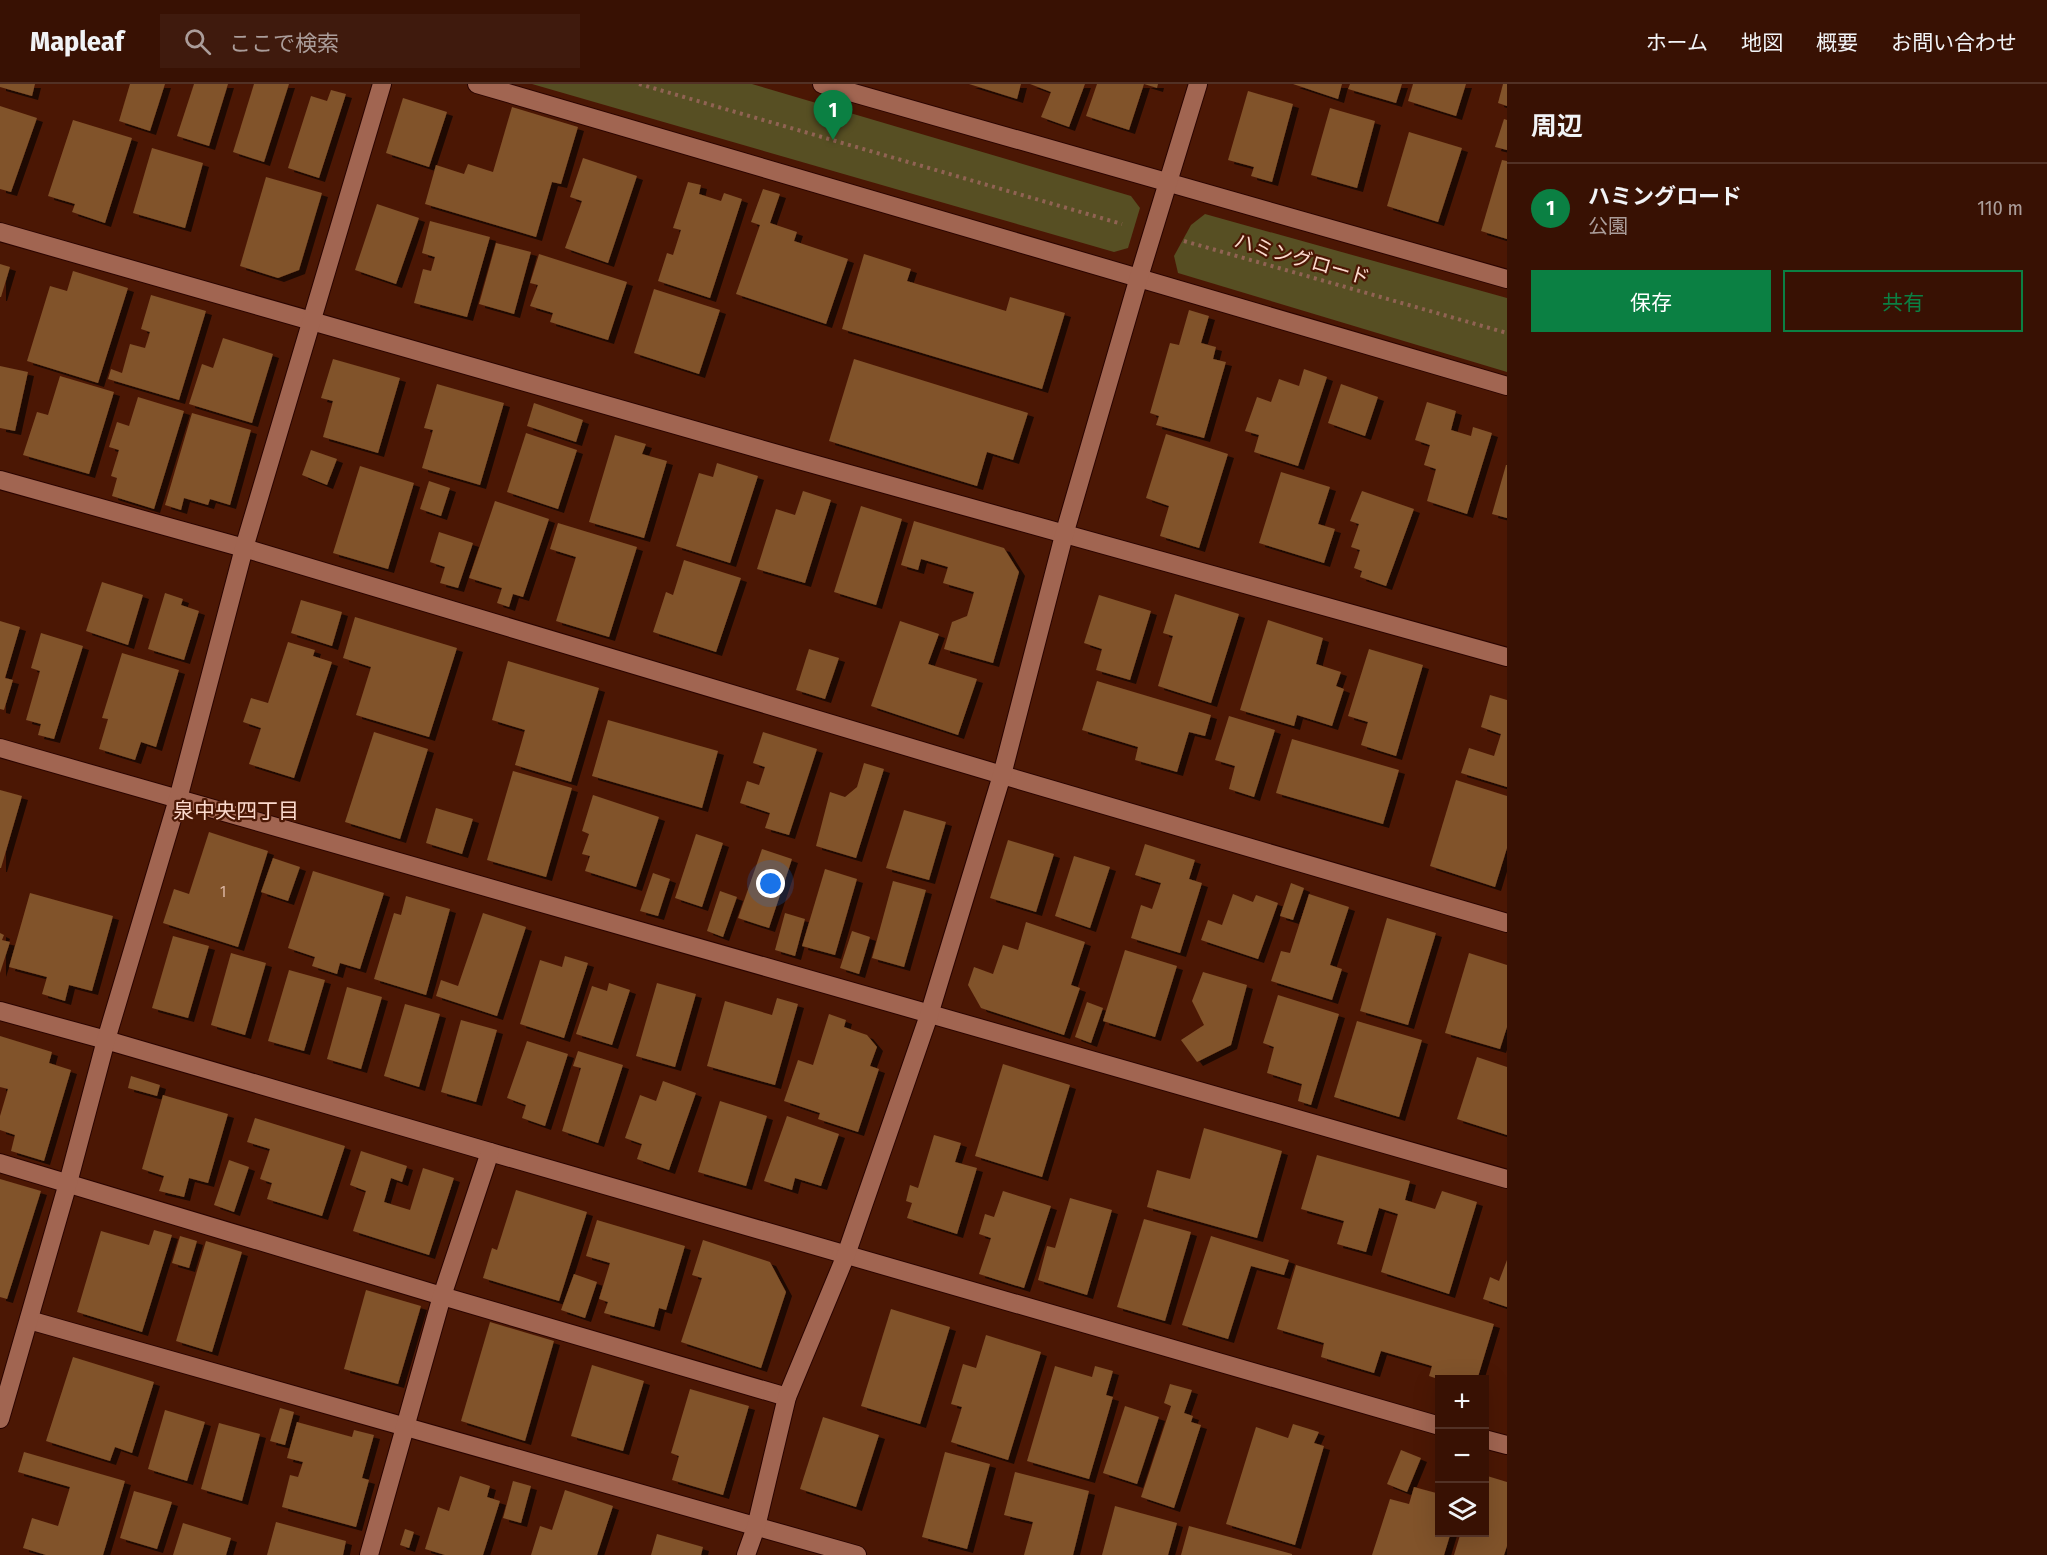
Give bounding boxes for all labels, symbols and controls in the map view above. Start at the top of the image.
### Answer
search box [160,14,580,68]
text: Mapleaf [30,25,124,58]
icon: search [181,25,214,58]
text: ここで検索 [229,30,339,57]
text: ホーム [1646,30,1708,56]
text: 地図 [1741,30,1783,56]
text: 概要 [1816,30,1858,56]
text: お問い合わせ [1891,30,2017,56]
pin: 1 [814,91,852,140]
text: 周辺 [1531,111,1583,142]
text: ハミングロード [1588,183,1742,210]
text: 1 [1546,196,1555,220]
text: 110 m [1977,196,2023,220]
text: 公園 [1588,214,1628,238]
street label: ハミングロード [1231,228,1373,290]
button: 保存 [1531,270,1771,332]
button: 共有 [1783,270,2023,332]
district label: 泉中央四丁目 [173,798,299,824]
your location [756,869,785,898]
house number: 1 [220,882,226,901]
map controls [1435,1375,1489,1537]
button: + [1435,1375,1489,1429]
button: − [1435,1429,1489,1483]
button: layers [1435,1483,1489,1537]

